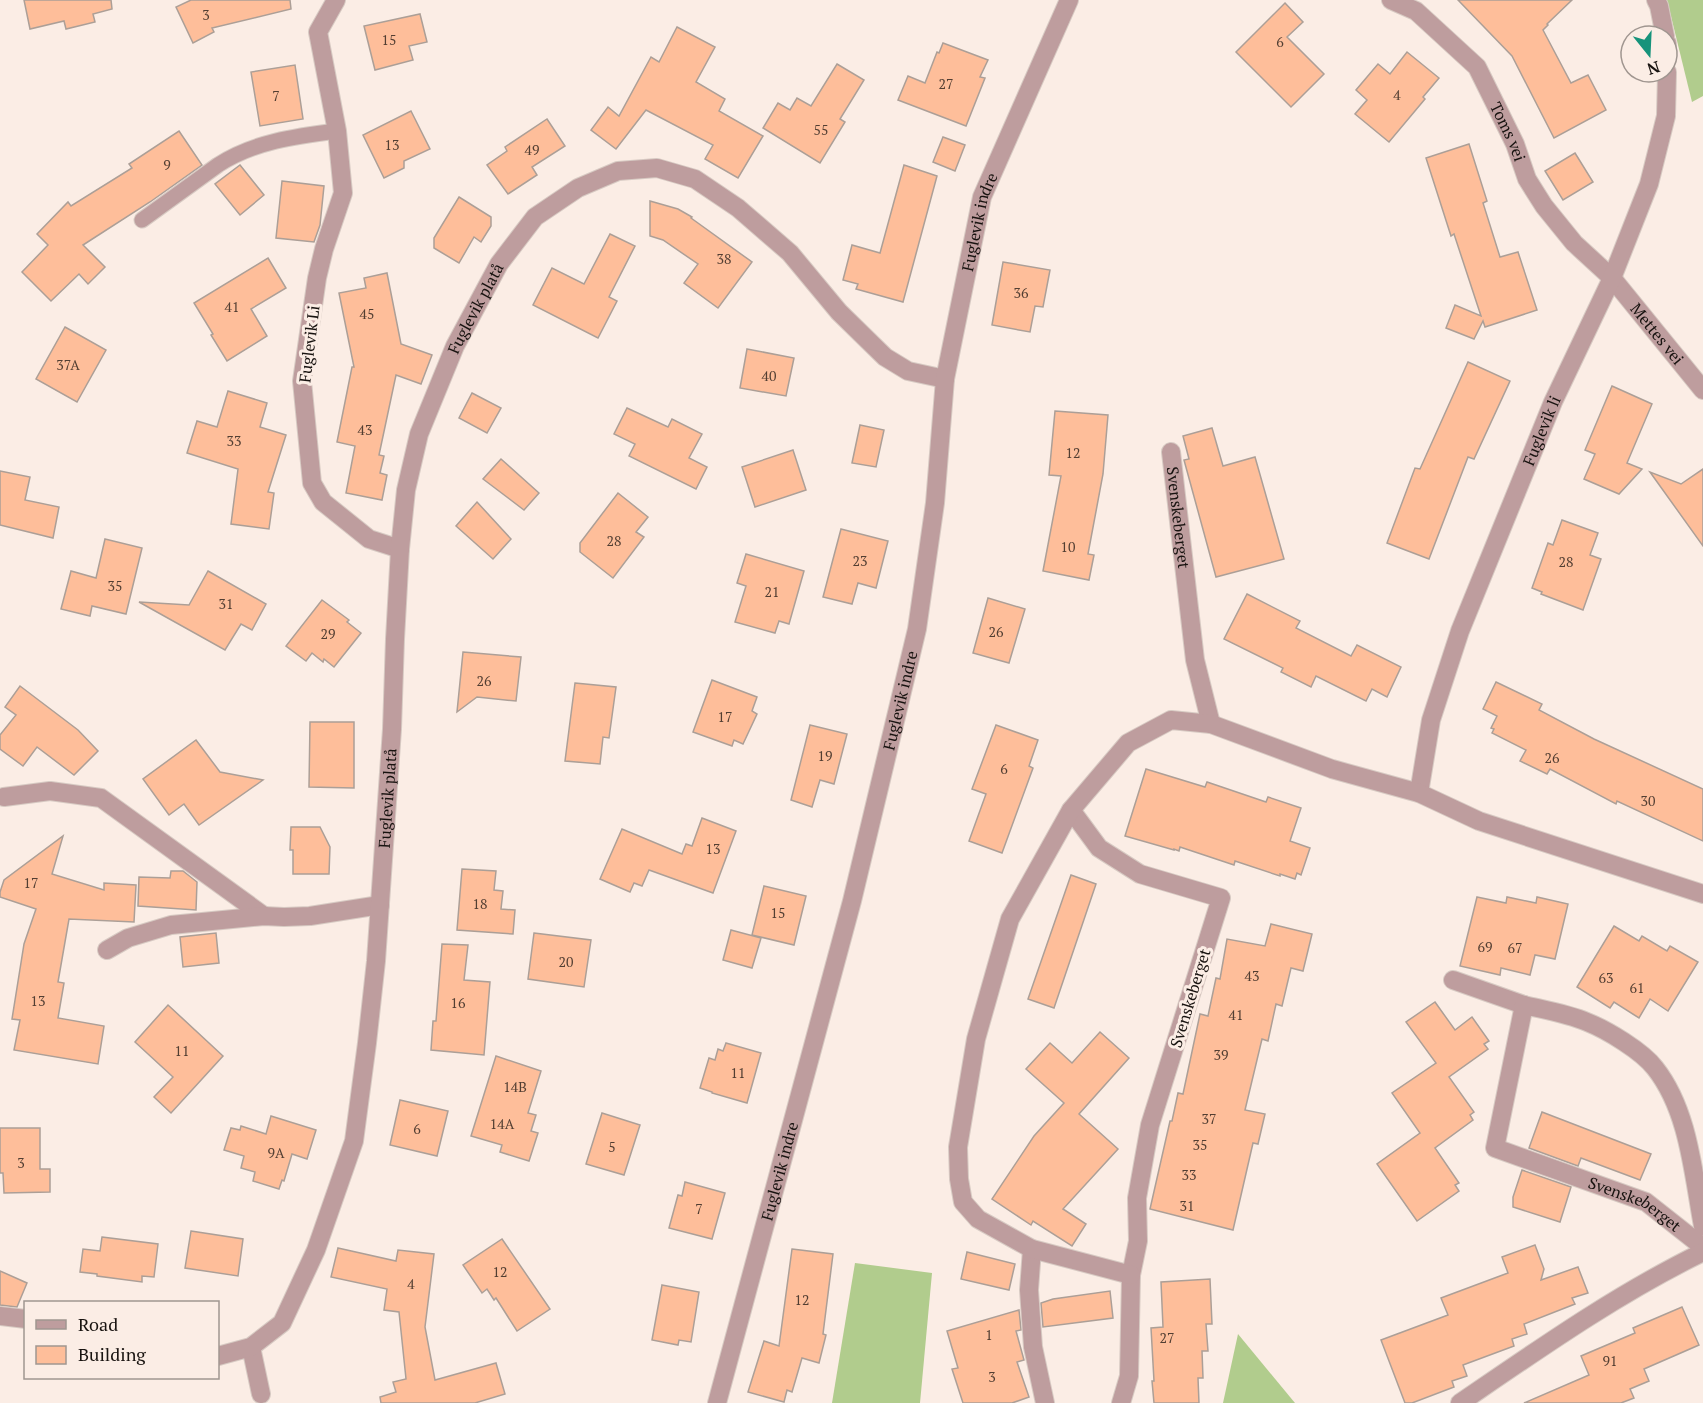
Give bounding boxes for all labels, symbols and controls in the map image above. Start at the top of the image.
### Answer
house number: 3 [202,5,210,24]
north arrow [1619,24,1679,84]
house number: 15 [382,30,396,49]
house number: 6 [1276,32,1284,51]
text: N [1644,56,1663,81]
house number: 27 [939,74,953,93]
house number: 4 [1393,85,1401,104]
house number: 7 [272,86,280,105]
street label: Toms vei [1485,98,1531,164]
house number: 55 [814,120,828,139]
house number: 13 [385,135,399,154]
house number: 49 [525,140,539,159]
house number: 9 [163,155,171,174]
street label: Fuglevik indre [956,169,1003,273]
house number: 38 [717,249,731,268]
street label: Fuglevik platå [442,259,509,357]
house number: 36 [1014,283,1029,302]
house number: 41 [225,297,239,316]
street label: Mettes vei [1626,298,1689,369]
street label: Fuglevik Li [293,304,325,384]
house number: 45 [360,304,374,323]
house number: 37A [56,355,80,374]
house number: 40 [762,366,776,385]
street label: Fuglevik li [1517,392,1566,469]
house number: 43 [358,420,372,439]
house number: 33 [227,431,241,450]
house number: 12 [1066,443,1080,462]
street label: Svenskeberget [1162,465,1195,570]
house number: 28 [607,531,621,550]
house number: 10 [1061,537,1075,556]
house number: 23 [853,551,867,570]
house number: 28 [1559,552,1573,571]
house number: 35 [108,576,122,595]
house number: 21 [765,582,779,601]
house number: 31 [219,594,233,613]
house number: 26 [989,622,1004,641]
house number: 29 [321,624,335,643]
street label: Fuglevik indre [877,649,922,752]
house number: 26 [477,671,492,690]
house number: 17 [718,707,732,726]
house number: 19 [818,746,832,765]
street label: Fuglevik platå [373,747,402,849]
house number: 26 [1545,748,1560,767]
house number: 6 [1000,759,1008,778]
house number: 30 [1641,791,1655,810]
house number: 13 [706,839,720,858]
house number: 17 [24,873,38,892]
house number: 18 [473,894,487,913]
house number: 15 [771,903,785,922]
house number: 69 [1478,937,1492,956]
house number: 67 [1508,938,1522,957]
street label: Svenskeberget [1165,946,1215,1050]
house number: 20 [559,952,573,971]
house number: 43 [1245,966,1259,985]
house number: 63 [1599,968,1613,987]
house number: 61 [1630,978,1644,997]
house number: 13 [31,991,45,1010]
house number: 16 [451,993,466,1012]
house number: 41 [1229,1005,1243,1024]
house number: 11 [175,1041,189,1060]
house number: 39 [1214,1045,1228,1064]
house number: 11 [731,1063,745,1082]
house number: 14B [503,1077,527,1096]
house number: 37 [1202,1109,1216,1128]
house number: 14A [490,1114,515,1133]
house number: 6 [413,1119,421,1138]
street label: Fuglevik indre [756,1119,803,1223]
house number: 35 [1193,1135,1207,1154]
house number: 5 [608,1137,616,1156]
house number: 9A [267,1143,285,1162]
house number: 3 [17,1153,25,1172]
house number: 33 [1182,1165,1196,1184]
street label: Svenskeberget [1585,1171,1686,1237]
house number: 31 [1180,1196,1194,1215]
house number: 7 [695,1199,703,1218]
house number: 12 [493,1262,507,1281]
house number: 4 [407,1274,415,1293]
house number: 12 [795,1290,809,1309]
legend [24,1301,219,1379]
text: Road [78,1312,118,1336]
house number: 1 [985,1325,993,1344]
house number: 27 [1160,1328,1174,1347]
text: Building [78,1342,146,1366]
house number: 91 [1603,1351,1617,1370]
house number: 3 [988,1367,996,1386]

